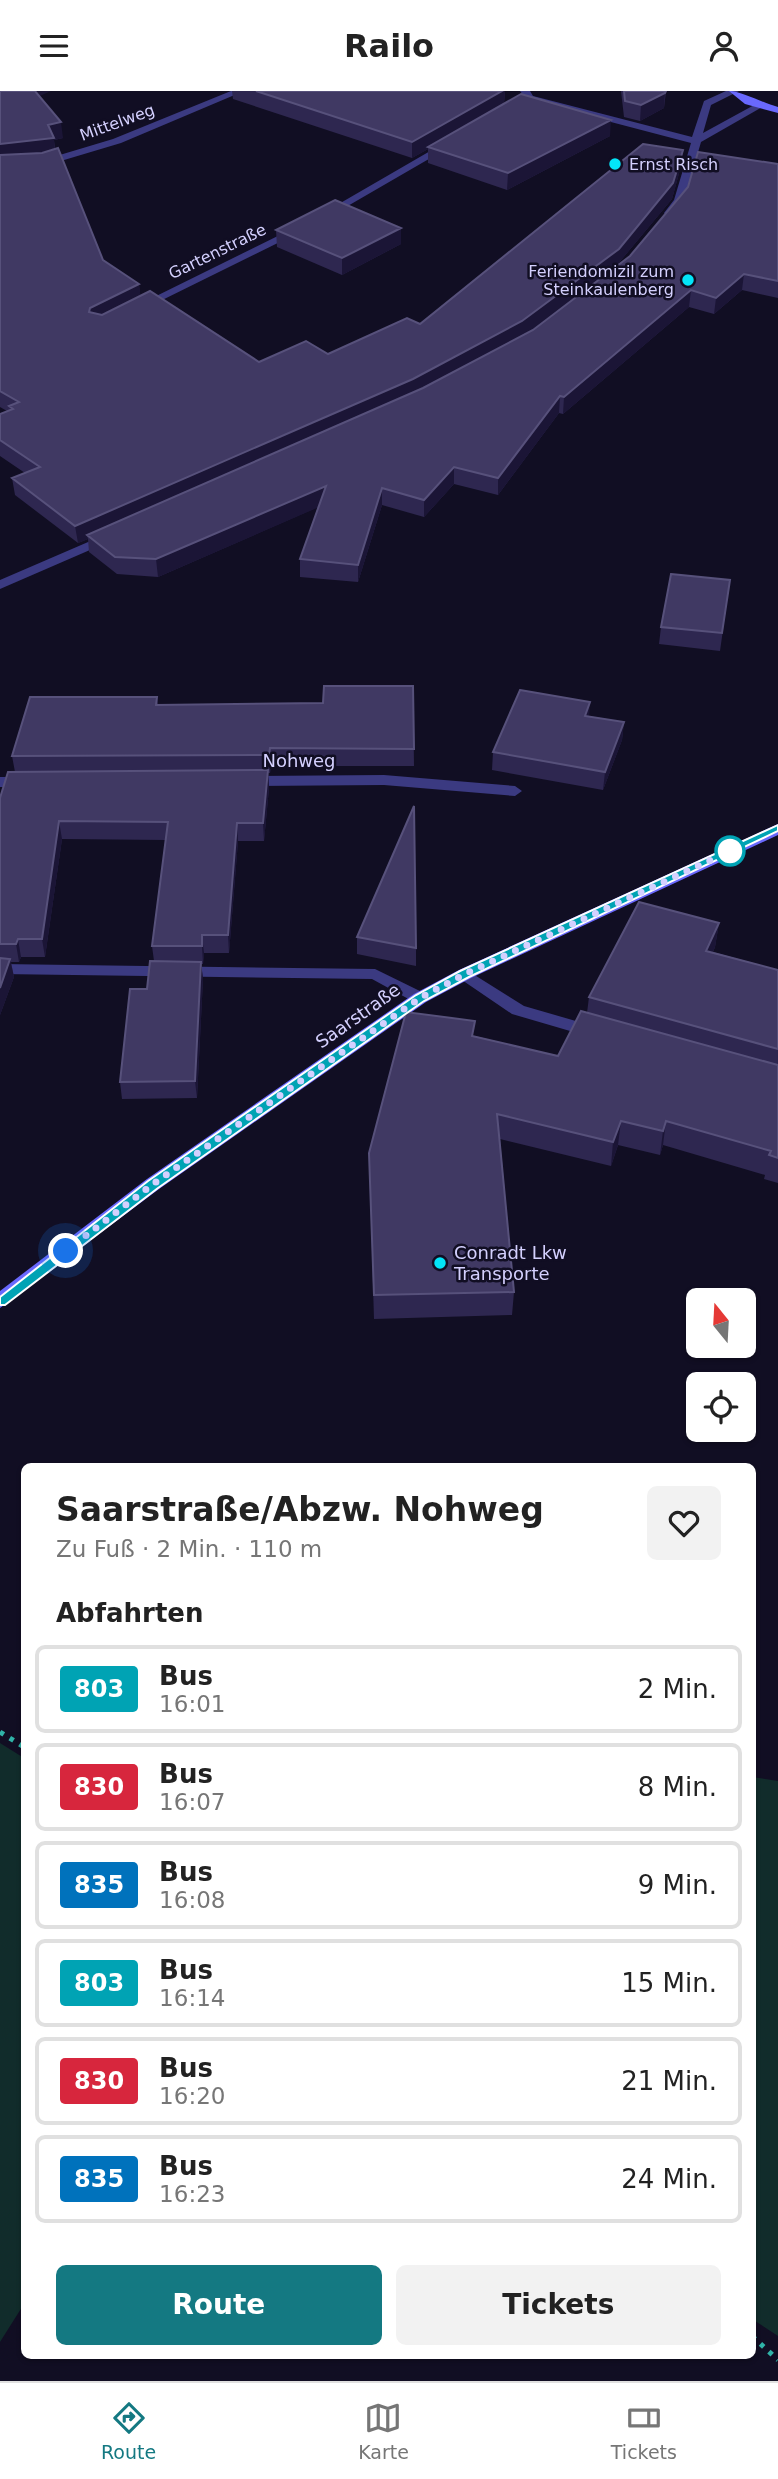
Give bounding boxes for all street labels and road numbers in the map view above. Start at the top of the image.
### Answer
street label: Mittelweg [77,100,157,145]
street label: Gartenstraße [165,220,269,283]
street label: Nohweg [262,750,336,771]
street label: Saarstraße [311,979,404,1052]

